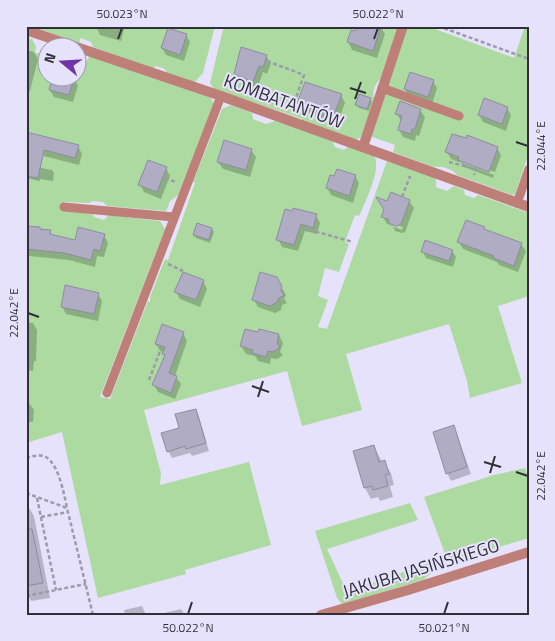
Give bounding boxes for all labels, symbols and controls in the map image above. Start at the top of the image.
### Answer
text: 50.023°N [96,4,148,23]
text: 50.022°N [352,4,404,23]
north arrow [38,38,88,88]
text: N [38,50,61,66]
street label: KOMBATANTÓW [220,67,348,135]
text: 22.044°E [531,121,550,171]
text: 22.042°E [4,288,23,338]
text: 22.042°E [531,451,550,501]
street label: JAKUBA JASIŃSKIEGO [339,531,503,605]
text: 50.022°N [162,618,214,637]
text: 50.021°N [418,618,470,637]

